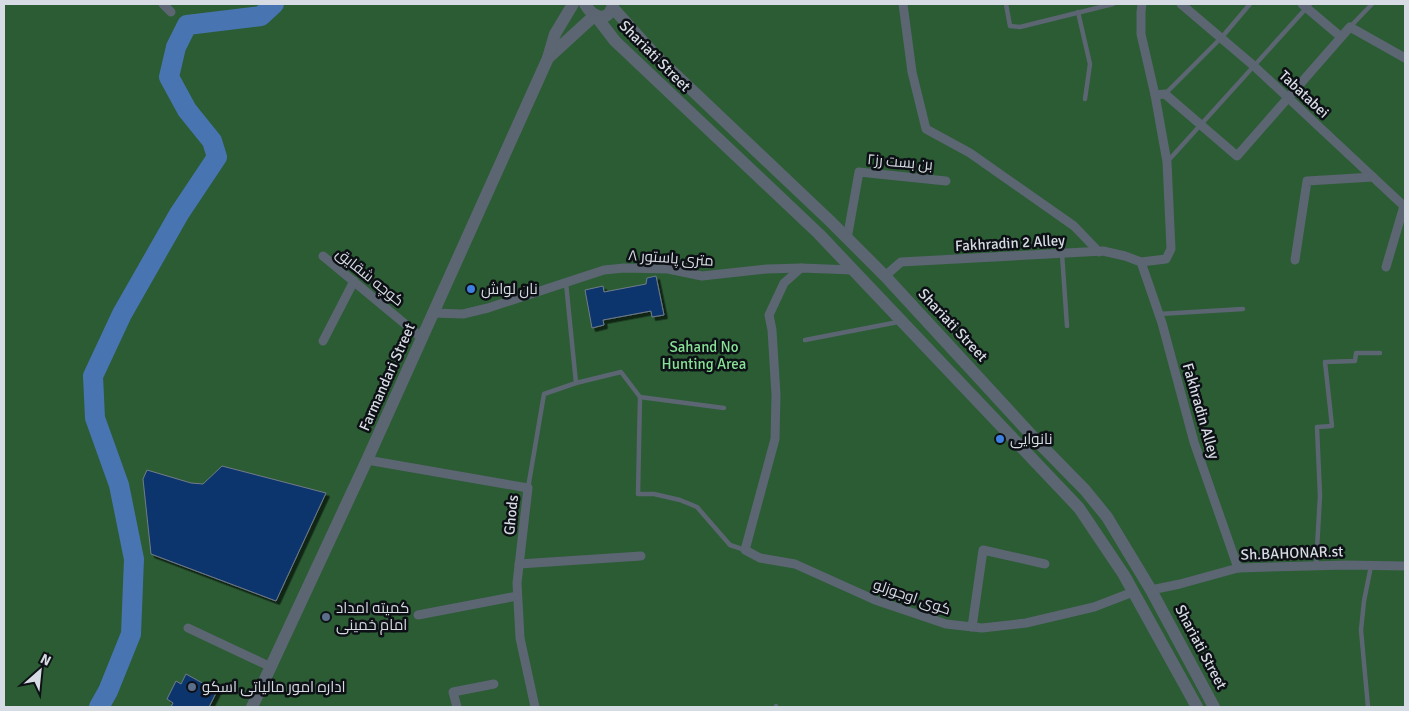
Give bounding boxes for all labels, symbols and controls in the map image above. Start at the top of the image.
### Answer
street label: Shariati Street [616,17,694,95]
street label: Tabatabei [1275,66,1333,122]
street label: بن بست رز۲ [866,150,934,175]
street label: Fakhradin 2 Alley [954,231,1066,255]
street label: کوچه شقایق [332,244,408,311]
street label: ۸ متری پاستور [628,246,714,271]
place label: نان لواش [481,280,538,299]
marker: نان لواش [465,283,477,295]
street label: Shariati Street [915,285,991,365]
street label: Farmandari Street [355,320,419,434]
park label: Sahand No Hunting Area [662,338,746,373]
street label: Fakhradin Alley [1179,361,1223,461]
place label: نانوایی [1010,430,1052,449]
marker: نانوایی [994,433,1006,445]
street label: Ghods [500,494,522,536]
street label: Sh.BAHONAR.st [1240,542,1344,564]
street label: کوی اوجوزلو [871,575,953,620]
place label: کمیته امداد امام خمینی [336,599,409,635]
street label: Shariati Street [1171,602,1231,692]
marker: کمیته امداد امام خمینی [320,611,332,623]
north arrow [15,646,65,696]
text: N [37,650,54,670]
place label: اداره امور مالیاتی اسکو [202,678,345,697]
marker: اداره امور مالیاتی اسکو [186,681,198,693]

